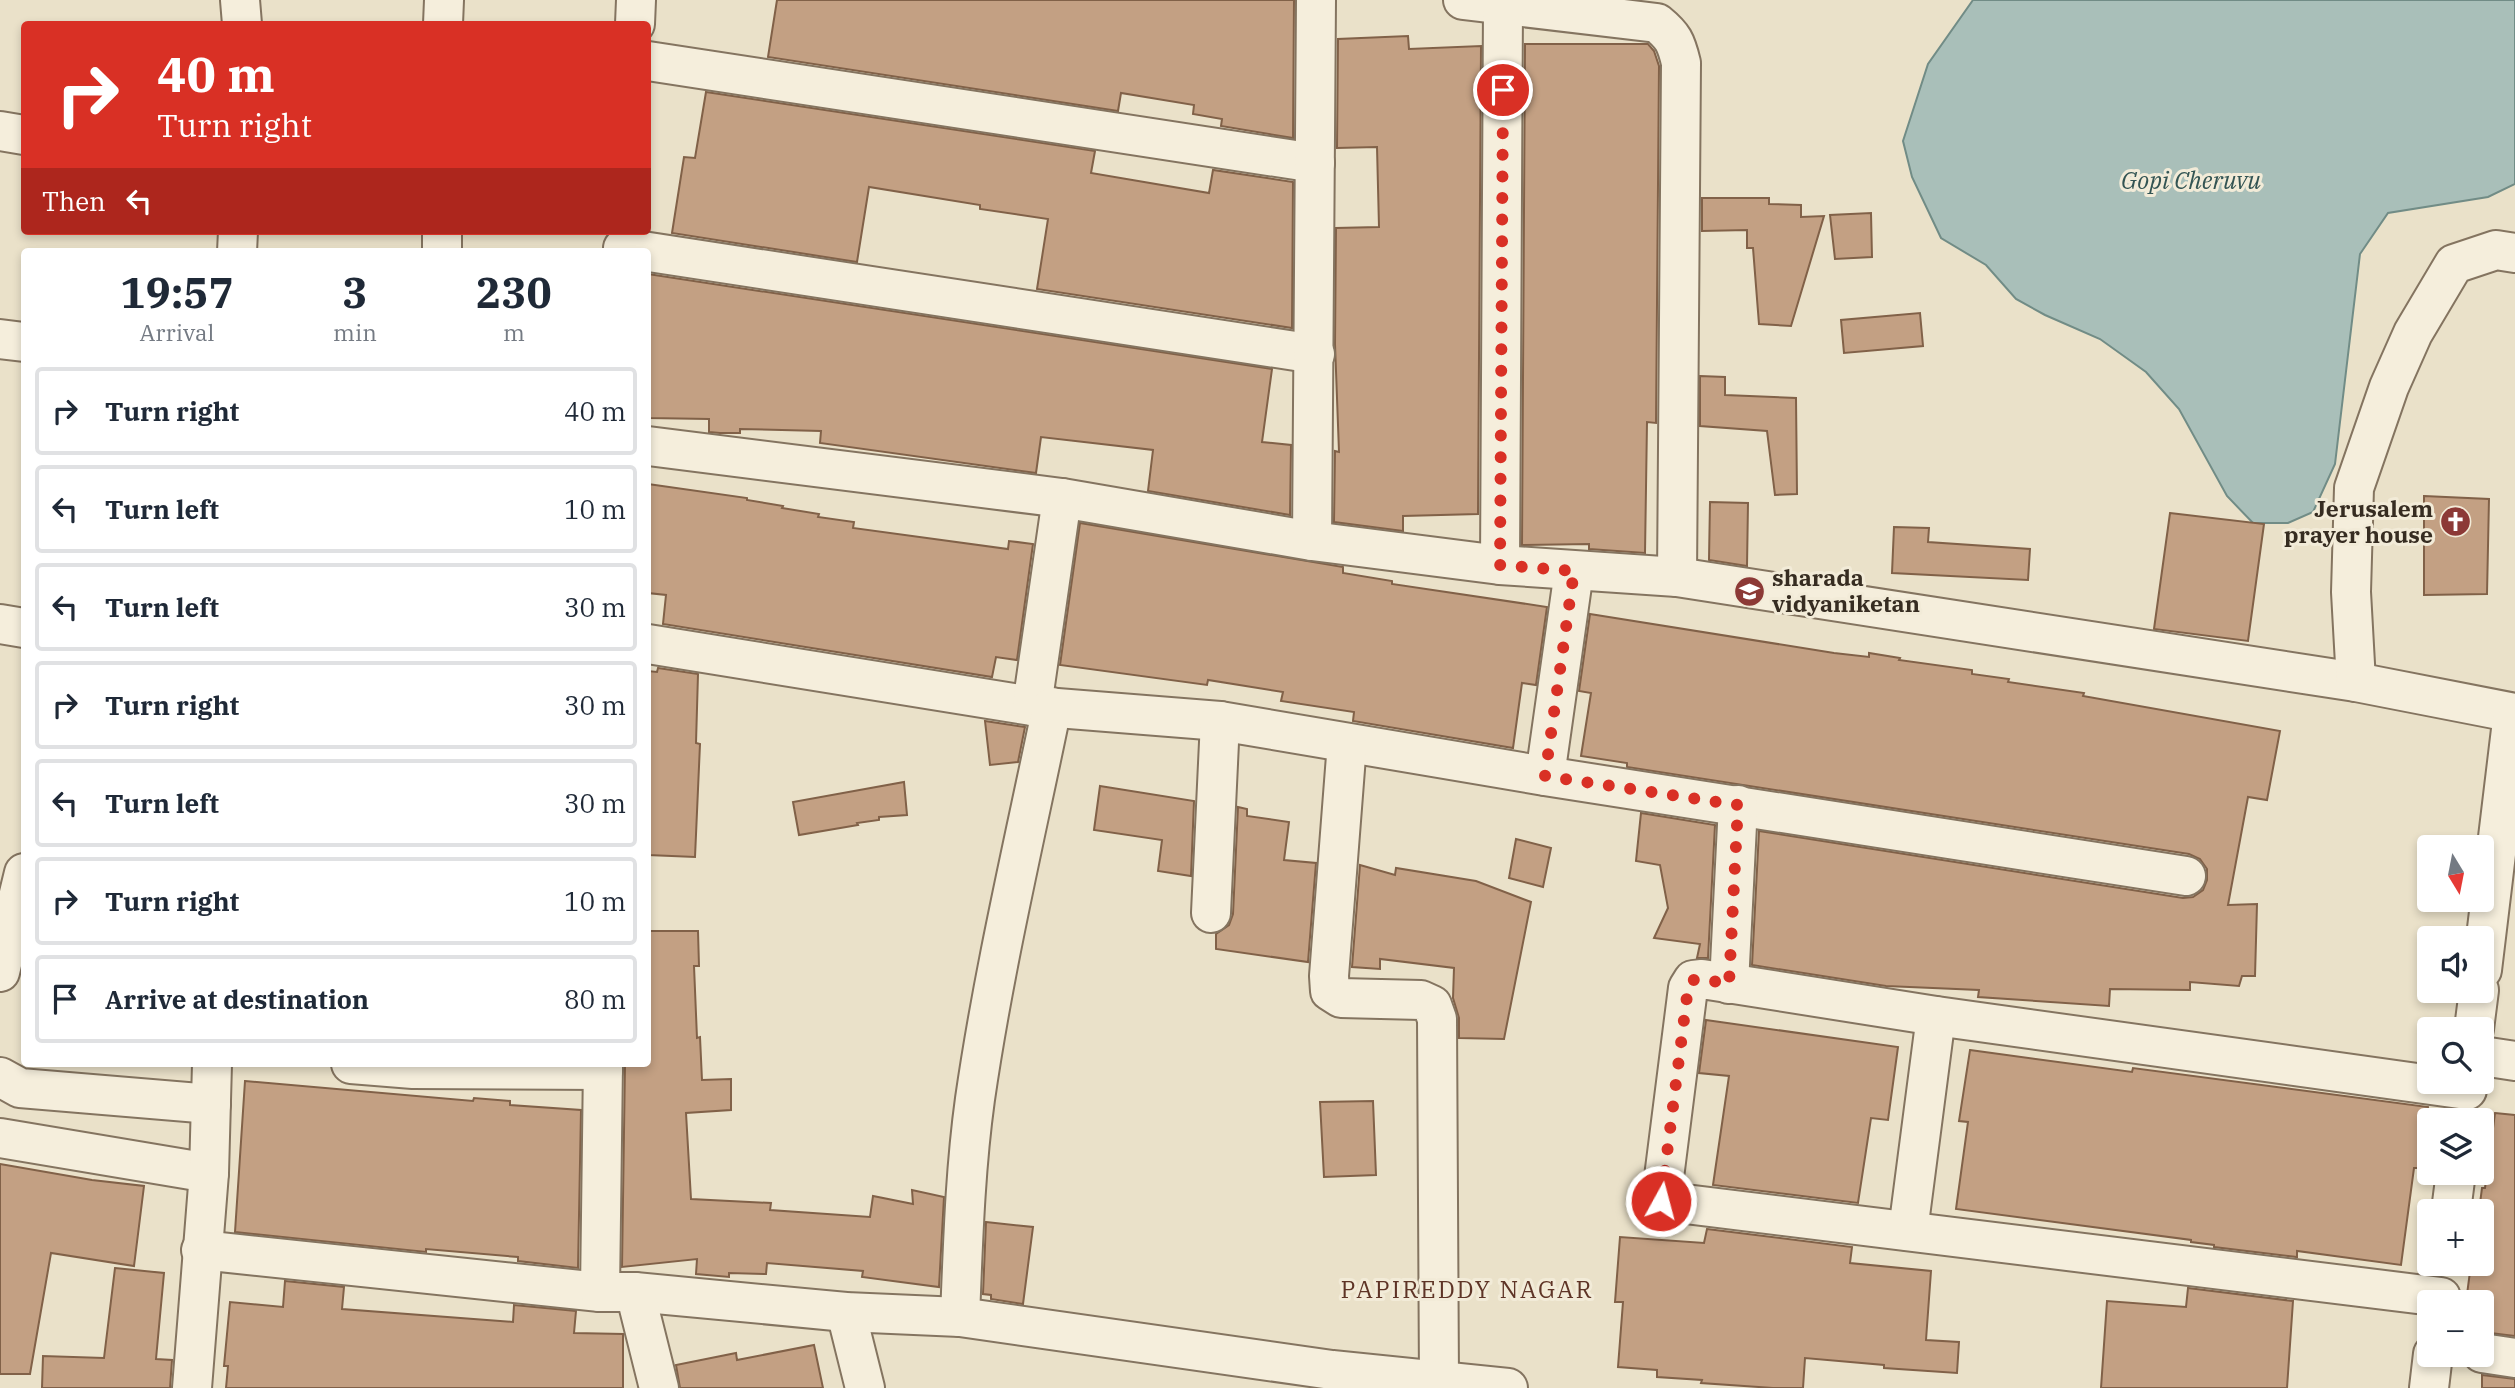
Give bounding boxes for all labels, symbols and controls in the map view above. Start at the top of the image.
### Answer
text: 40 m [157,42,275,105]
icon: right [42,49,133,140]
pin [1473,60,1533,120]
icon: arrive [1484,71,1522,109]
text: Turn right [157,104,312,146]
water label: Gopi Cheruvu [2121,164,2261,196]
icon: left [120,182,158,220]
text: Then [42,184,106,218]
text: 19:57 [120,265,234,320]
text: 3 [342,265,368,320]
text: 230 [476,265,552,320]
text: Arrival [140,317,214,347]
text: min [333,317,377,347]
text: m [503,317,525,347]
icon: right [46,392,84,430]
text: Turn right [105,394,239,428]
text: 40 m [564,394,626,428]
icon: left [46,490,84,528]
text: Turn left [105,492,219,526]
text: 10 m [564,492,626,526]
place label: Jerusalem prayer house [2284,493,2433,549]
church icon: Jerusalem prayer house [2439,505,2473,539]
place label: sharada vidyaniketan [1772,562,1920,618]
school or university icon: sharada vidyaniketan [1732,574,1766,608]
icon: left [46,588,84,626]
text: Turn left [105,590,219,624]
text: 30 m [564,590,626,624]
icon: right [46,686,84,724]
text: Turn right [105,688,239,722]
text: 30 m [564,688,626,722]
icon: left [46,784,84,822]
text: Turn left [105,786,219,820]
text: 30 m [564,786,626,820]
north arrow [2417,835,2494,912]
map controls [2417,835,2494,1367]
icon: right [46,882,84,920]
text: Turn right [105,884,239,918]
text: 10 m [564,884,626,918]
button: sound [2417,926,2494,1003]
icon: arrive [46,980,84,1018]
text: Arrive at destination [105,982,369,1016]
text: 80 m [564,982,626,1016]
button: search [2417,1017,2494,1094]
button: layers [2417,1108,2494,1185]
position arrow [1624,1164,1698,1238]
button: + [2417,1199,2494,1276]
district label: PAPIREDDY NAGAR [1340,1273,1594,1305]
button: − [2417,1290,2494,1367]

